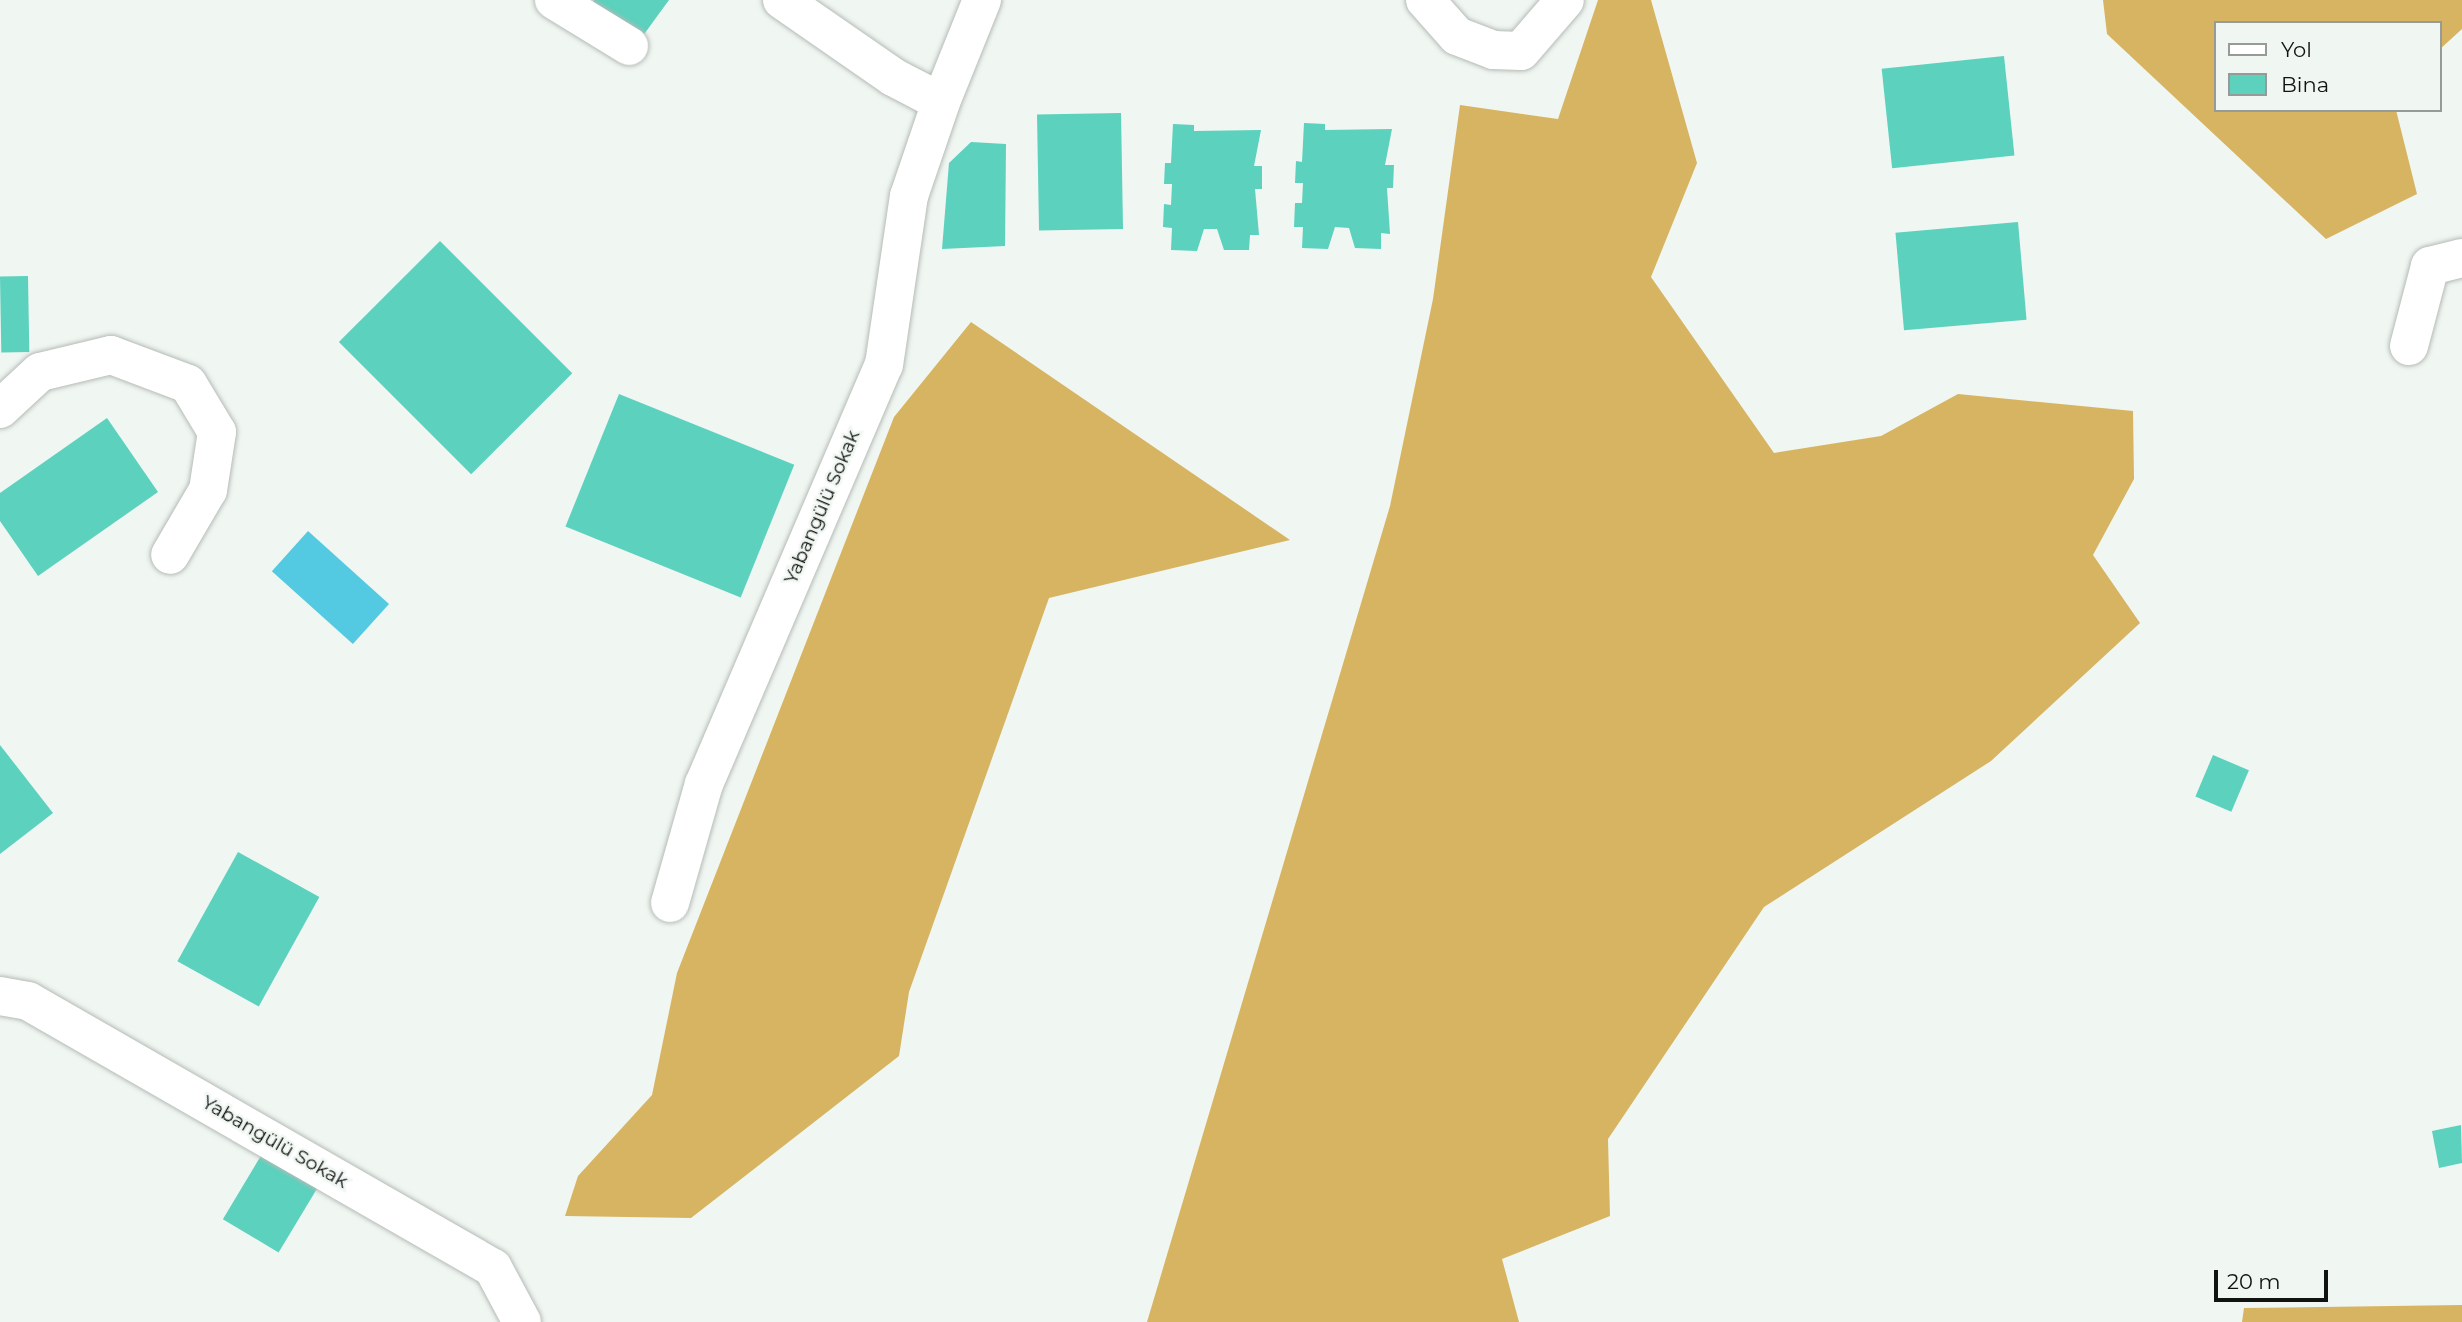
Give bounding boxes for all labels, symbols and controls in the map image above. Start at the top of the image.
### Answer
legend [2214,21,2441,112]
text: Yol [2281,37,2312,62]
text: Bina [2281,72,2329,97]
street label: Yabangülü Sokak [779,427,865,587]
street label: Yabangülü Sokak [198,1091,352,1193]
scale bar [2217,1256,2331,1300]
text: 20 m [2227,1269,2281,1294]

